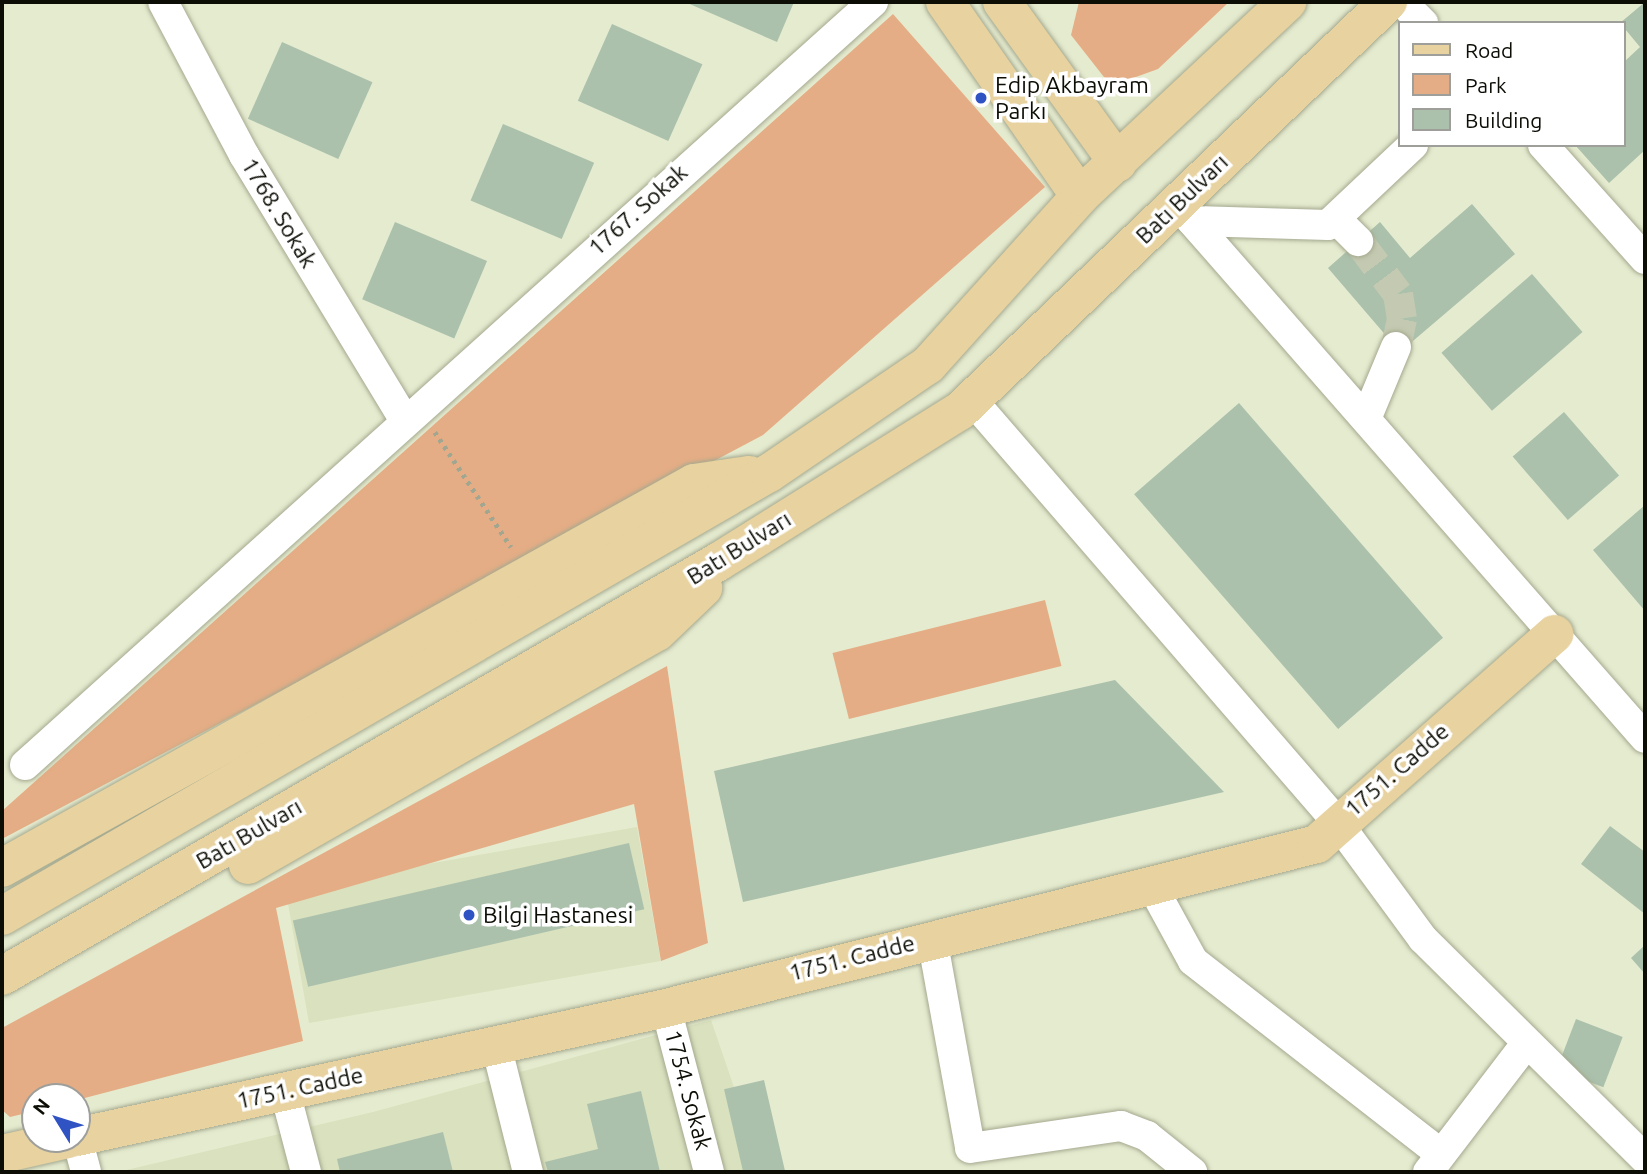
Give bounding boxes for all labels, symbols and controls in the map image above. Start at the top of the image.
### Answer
legend [1398,21,1626,147]
text: Road [1465,38,1513,62]
place label: Edip Akbayram Parkı [995,71,1149,125]
text: Park [1465,73,1507,97]
marker: Edip Akbayram Parkı [973,90,989,106]
text: Building [1465,108,1542,132]
street label: Batı Bulvarı [1130,148,1234,250]
street label: 1768. Sokak [235,153,323,273]
street label: 1767. Sokak [583,158,693,262]
street label: Batı Bulvarı [682,505,796,591]
street label: 1751. Cadde [1340,717,1454,823]
street label: Batı Bulvarı [191,793,307,875]
place label: Bilgi Hastanesi [483,901,633,929]
marker: Bilgi Hastanesi [461,907,477,923]
street label: 1751. Cadde [786,929,918,987]
street label: 1754. Sokak [659,1027,717,1153]
street label: 1751. Cadde [234,1061,366,1115]
north arrow [21,1083,91,1153]
text: N [28,1094,54,1119]

